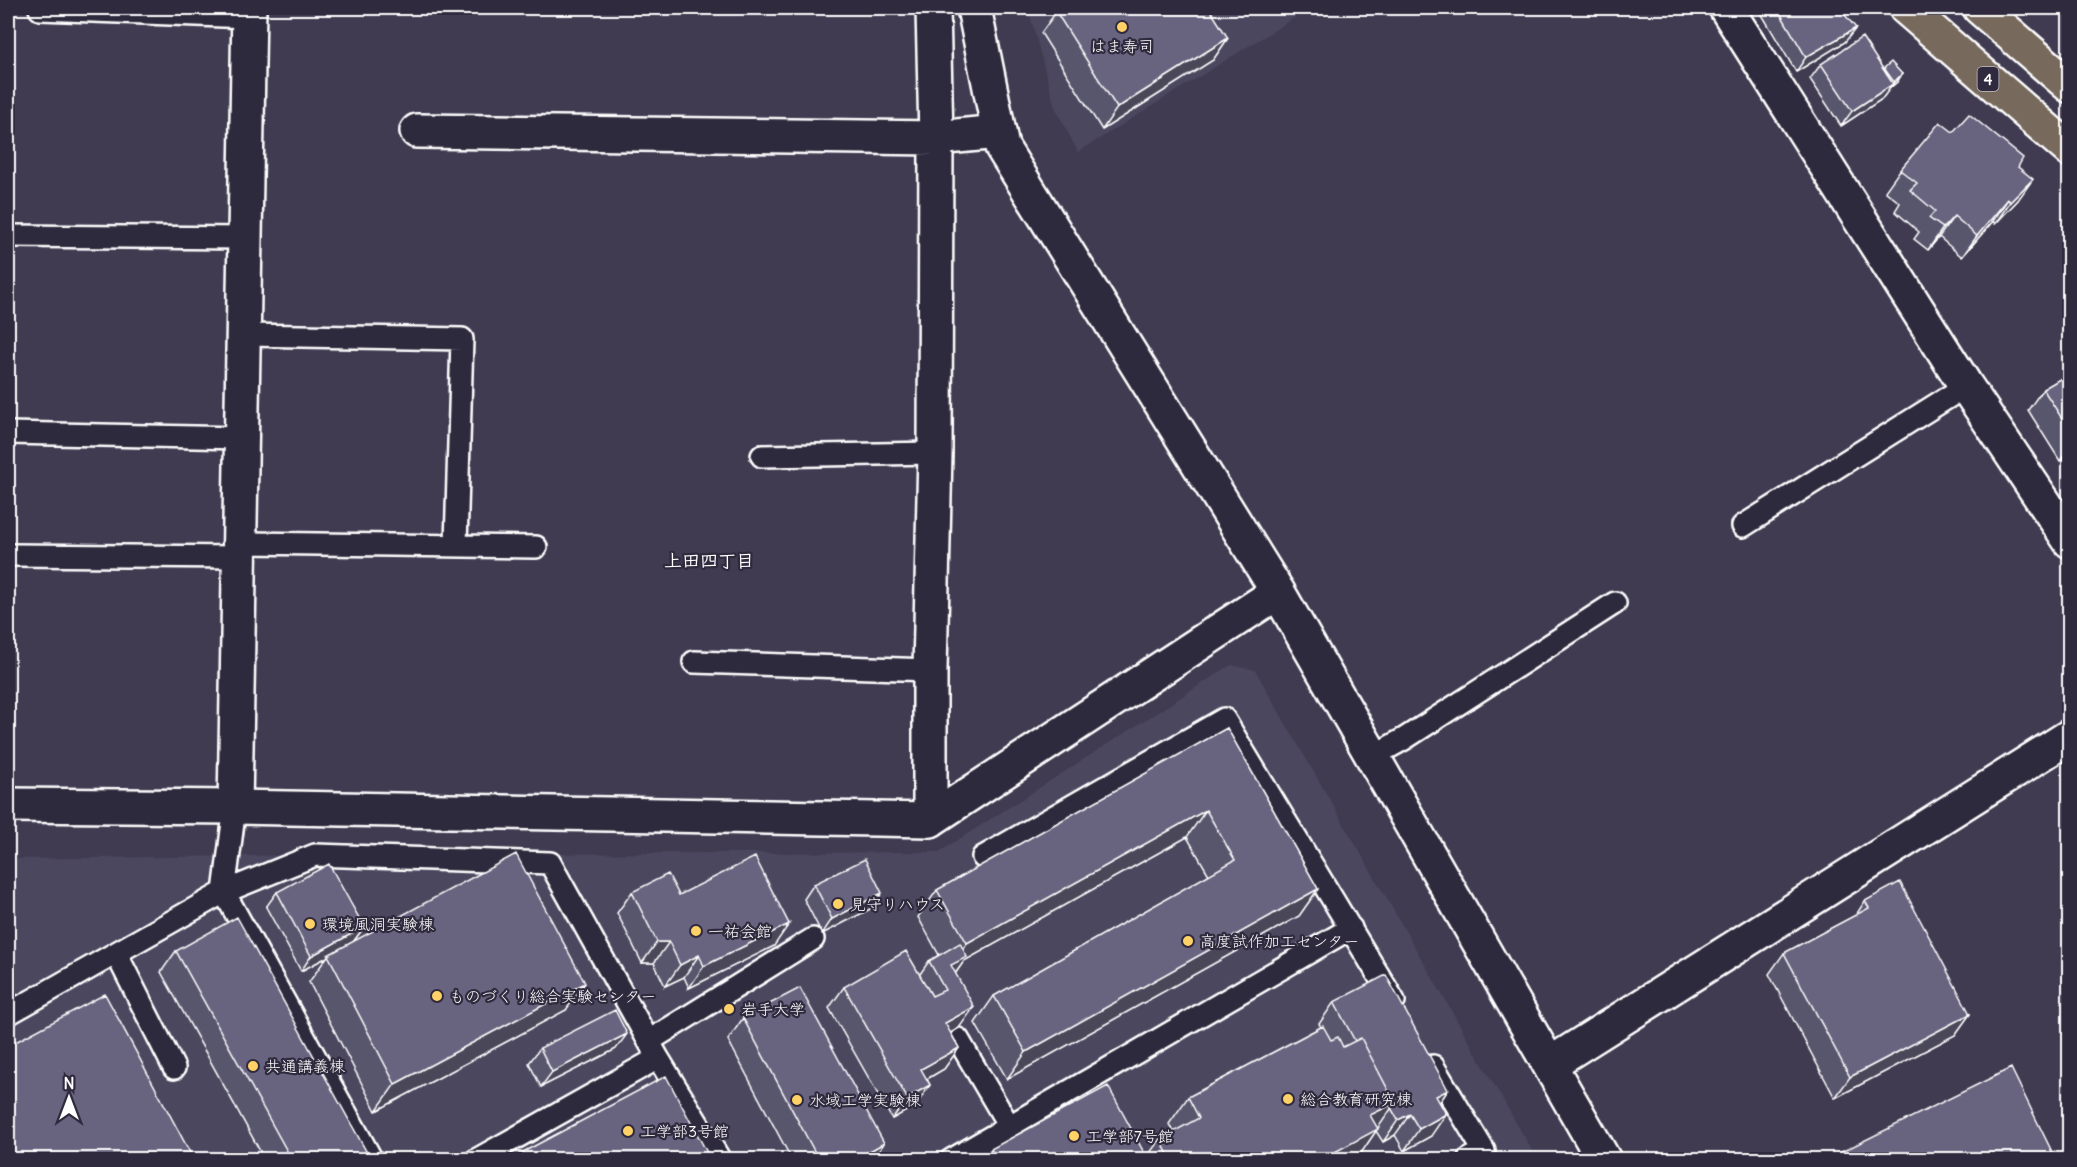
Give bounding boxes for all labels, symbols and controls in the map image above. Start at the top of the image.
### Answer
marker: はま寿司 [1115,20,1129,34]
place label: はま寿司 [1090,36,1154,56]
road number: 4 [1978,67,1998,91]
district label: 上田四丁目 [664,549,754,572]
place label: 見守りハウス [850,894,945,914]
marker: 見守りハウス [831,897,845,911]
place label: 環境風洞実験棟 [322,914,434,934]
marker: 環境風洞実験棟 [303,917,317,931]
place label: 一祐会館 [708,921,772,941]
marker: 一祐会館 [689,924,703,938]
place label: 高度試作加工センター [1200,931,1359,951]
marker: 高度試作加工センター [1181,934,1195,948]
place label: ものづくり総合実験センター [449,986,656,1006]
marker: ものづくり総合実験センター [430,989,444,1003]
place label: 岩手大学 [741,999,805,1019]
marker: 岩手大学 [722,1002,736,1016]
place label: 共通講義棟 [265,1056,345,1076]
marker: 共通講義棟 [246,1059,260,1073]
north arrow [39,1068,99,1128]
text: N [63,1073,75,1093]
place label: 総合教育研究棟 [1300,1089,1412,1109]
place label: 水域工学実験棟 [809,1090,921,1110]
marker: 総合教育研究棟 [1281,1092,1295,1106]
marker: 水域工学実験棟 [790,1093,804,1107]
place label: 工学部3号館 [640,1121,729,1141]
marker: 工学部3号館 [621,1124,635,1138]
place label: 工学部7号館 [1086,1126,1174,1146]
marker: 工学部7号館 [1067,1129,1081,1143]

